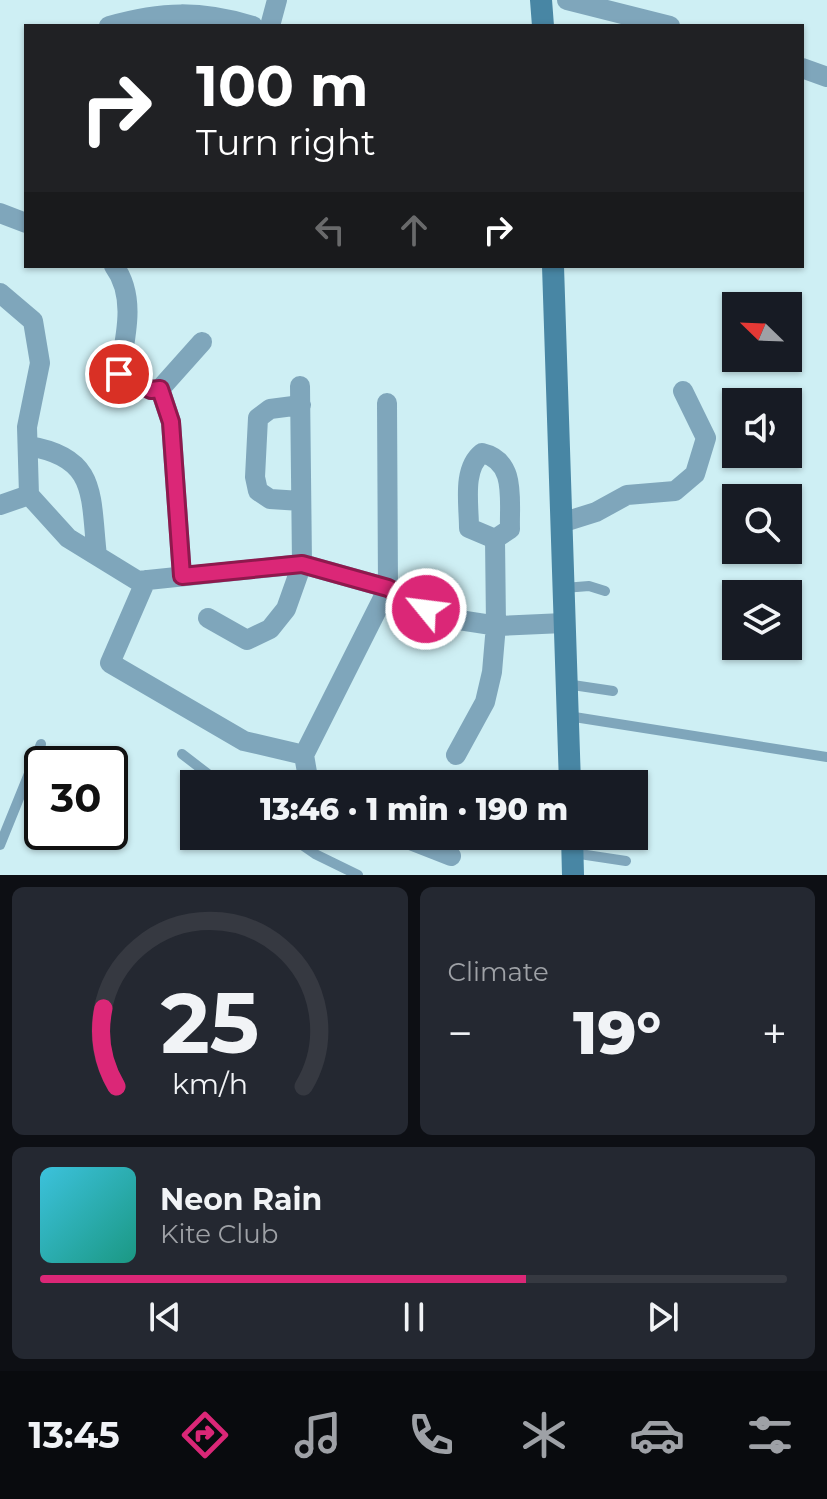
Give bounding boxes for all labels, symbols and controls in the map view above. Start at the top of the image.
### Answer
text: 100 m [196,52,369,120]
icon: right [64,56,168,160]
text: Turn right [196,120,376,164]
icon: left [308,208,352,252]
icon: ahead [392,208,436,252]
icon: right [476,208,520,252]
north arrow [722,292,802,372]
map controls [722,292,802,660]
pin [85,340,153,408]
icon: arrive [97,352,141,396]
button: sound [722,388,802,468]
button: search [722,484,802,564]
position arrow [384,567,468,651]
button: layers [722,580,802,660]
speed limit sign: 30 [24,746,128,850]
text: 13:46 · 1 min · 190 m [260,791,568,828]
text: Climate [448,956,549,988]
text: 25 [160,972,259,1074]
text: 19° [573,996,661,1069]
text: − [448,1006,473,1060]
text: + [762,1006,787,1060]
text: km/h [172,1066,248,1101]
text: Neon Rain [160,1181,322,1218]
text: Kite Club [160,1218,278,1250]
icon: previous [143,1295,187,1339]
icon: pause [392,1295,436,1339]
icon: next [641,1295,685,1339]
icon: directions [177,1407,233,1463]
icon: music [290,1407,346,1463]
icon: phone [403,1407,459,1463]
icon: climate [516,1407,572,1463]
icon: car [629,1407,685,1463]
icon: filters [742,1407,798,1463]
text: 13:45 [29,1413,120,1457]

